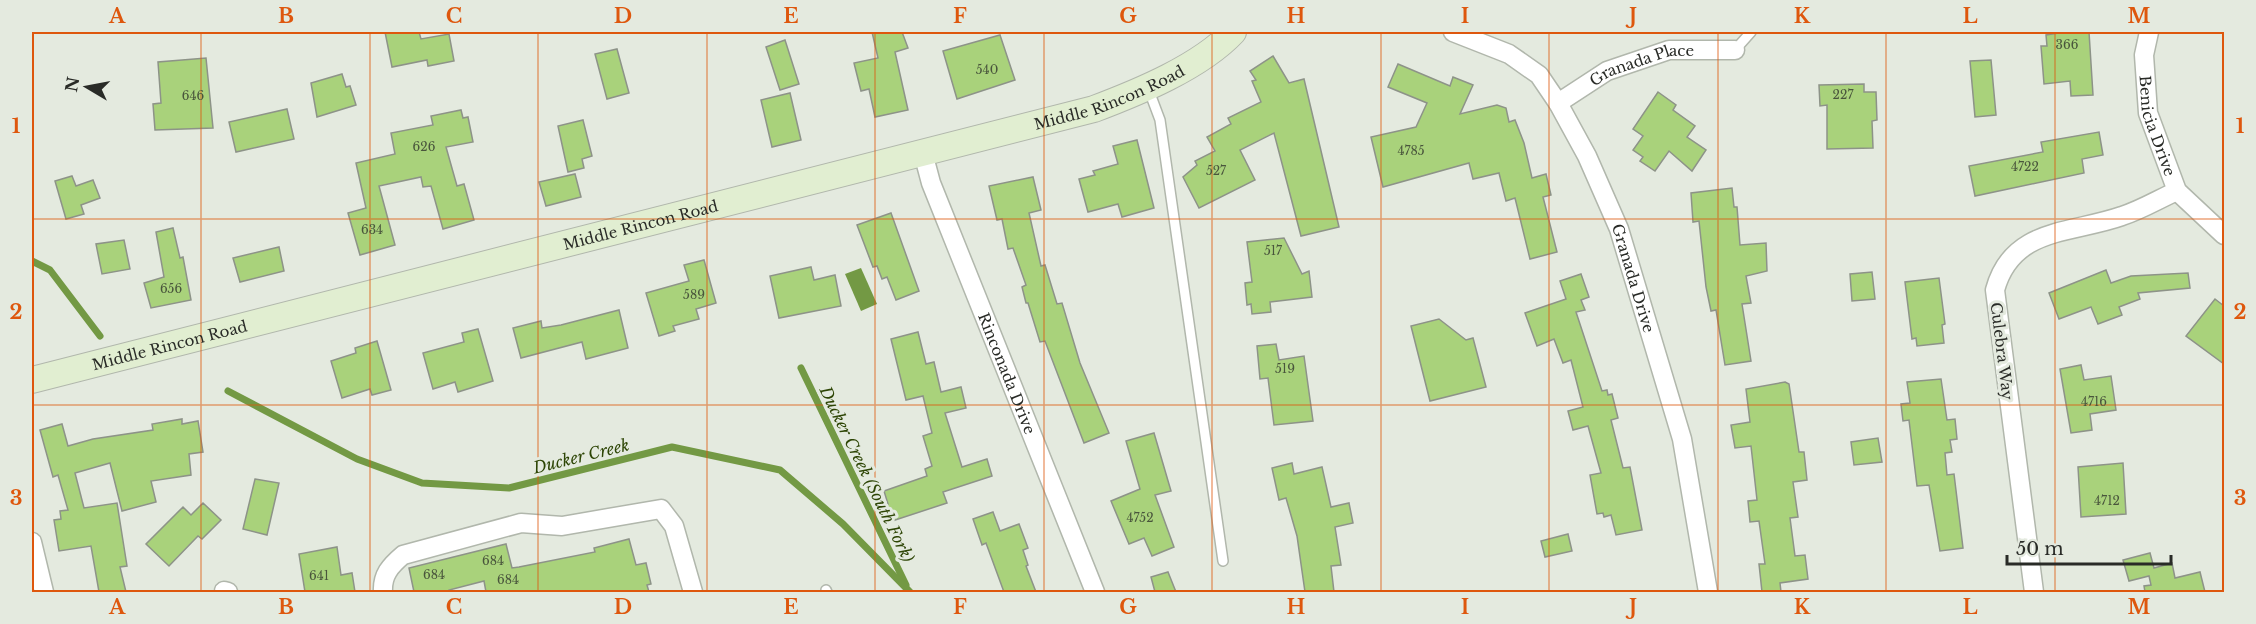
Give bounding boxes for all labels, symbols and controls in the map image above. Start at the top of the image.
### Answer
text: A [108,4,126,28]
text: B [278,4,294,28]
text: C [446,4,462,28]
text: D [614,4,632,28]
text: E [783,4,799,28]
text: F [953,4,967,28]
text: G [1119,4,1137,28]
text: H [1287,4,1306,28]
text: I [1461,4,1469,28]
text: J [1625,4,1637,28]
text: K [1794,4,1811,28]
text: L [1962,4,1978,28]
text: M [2128,4,2151,28]
house number: 366 [2056,37,2079,52]
street label: Granada Place [1585,41,1694,90]
north arrow [57,57,117,117]
street label: Middle Rincon Road [1032,61,1188,133]
house number: 540 [976,62,998,77]
text: N [61,75,83,94]
street label: Benicia Drive [2136,75,2180,179]
house number: 227 [1833,87,1854,102]
house number: 646 [182,88,205,103]
text: 1 [12,114,21,138]
text: 1 [2236,114,2245,138]
house number: 626 [413,139,436,154]
house number: 4785 [1397,143,1425,158]
house number: 4722 [2011,159,2039,174]
house number: 527 [1206,163,1227,178]
street label: Middle Rincon Road [561,196,720,254]
street label: Granada Drive [1608,221,1659,335]
house number: 634 [361,222,383,237]
house number: 517 [1264,243,1283,258]
house number: 656 [160,281,182,296]
house number: 589 [683,287,705,302]
text: 2 [9,300,23,324]
text: 2 [2233,300,2247,324]
street label: Culebra Way [1987,301,2017,401]
street label: Rinconada Drive [974,310,1040,437]
street label: Middle Rincon Road [90,316,249,374]
house number: 519 [1275,361,1295,376]
water label: Ducker Creek (South Fork) [815,382,918,565]
house number: 4716 [2081,394,2107,409]
water label: Ducker Creek [530,434,631,478]
text: 3 [10,486,22,510]
text: 3 [2234,486,2246,510]
house number: 4712 [2094,493,2120,508]
house number: 4752 [1126,510,1154,525]
scale bar [2007,528,2170,566]
text: 50 m [2016,538,2064,560]
house number: 684 [482,553,504,568]
house number: 684 [423,567,445,582]
house number: 641 [309,568,329,583]
house number: 684 [497,572,519,587]
text: A [108,595,126,619]
text: B [278,595,294,619]
text: C [446,595,462,619]
text: D [614,595,632,619]
text: E [783,595,799,619]
text: F [953,595,967,619]
text: G [1119,595,1137,619]
text: H [1287,595,1306,619]
text: I [1461,595,1469,619]
text: J [1625,595,1637,619]
text: K [1794,595,1811,619]
text: L [1962,595,1978,619]
text: M [2128,595,2151,619]

